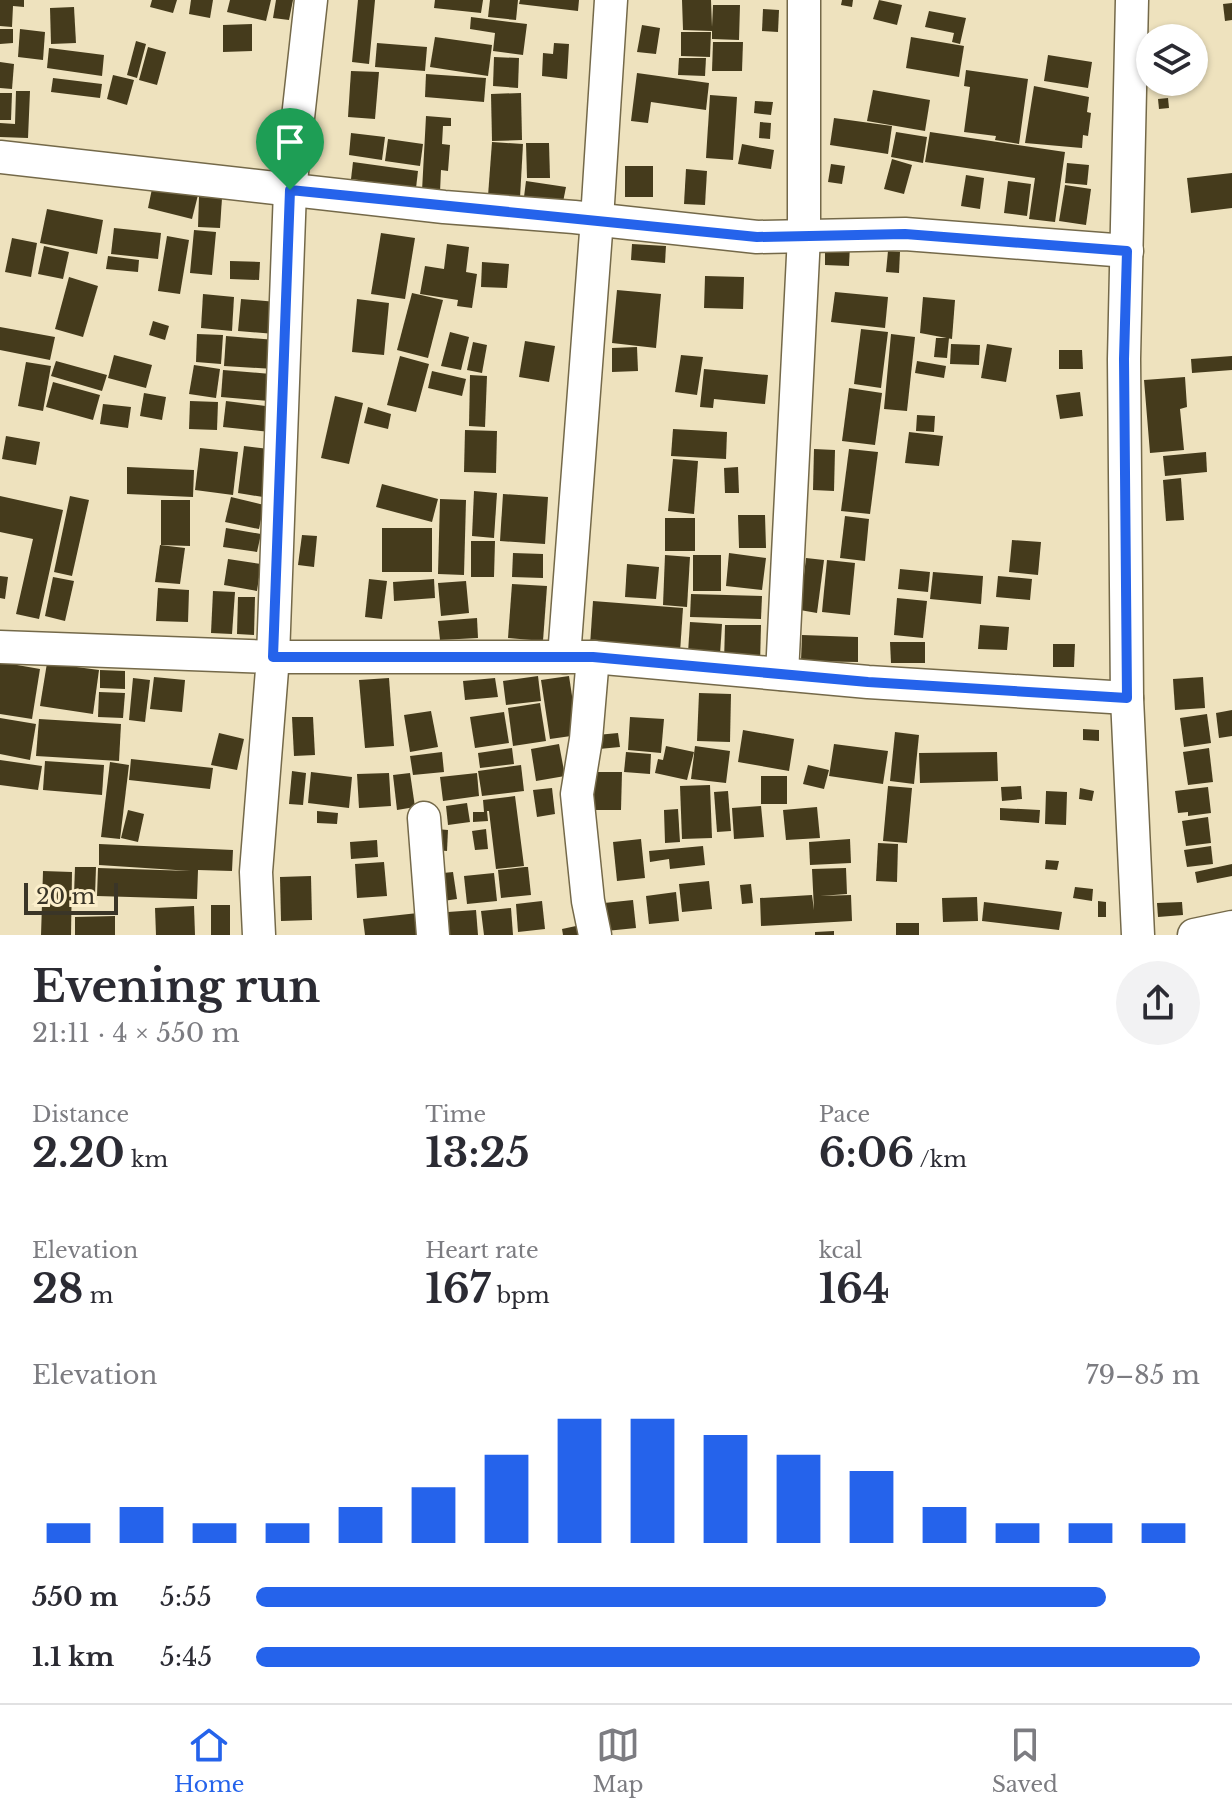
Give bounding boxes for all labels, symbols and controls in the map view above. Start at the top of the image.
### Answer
map controls [1136,24,1208,96]
button: layers [1136,24,1208,96]
pin [256,108,324,190]
icon: arrive [268,120,312,164]
scale bar [24,879,118,915]
text: 20 m [36,883,95,910]
text: Evening run [32,959,320,1014]
button: share [1116,961,1200,1045]
text: 21:11 · 4 × 550 m [32,1017,240,1049]
text: Distance [32,1101,129,1128]
text: Time [425,1101,486,1128]
text: Pace [819,1101,870,1128]
text: 2.20 [32,1128,125,1178]
text: 13:25 [425,1128,529,1178]
text: 6:06 [819,1128,914,1178]
text: km [125,1146,168,1173]
text: /km [914,1146,967,1173]
text: Elevation [32,1237,138,1264]
text: Heart rate [425,1237,539,1264]
text: kcal [819,1237,863,1264]
text: 28 [32,1264,83,1314]
text: 167 [425,1264,490,1314]
text: 164 [819,1264,890,1314]
text: m [83,1282,113,1309]
text: bpm [490,1282,550,1309]
text: Elevation [32,1359,158,1391]
text: 79–85 m [1086,1359,1200,1391]
text: 550 m [32,1581,118,1613]
text: 5:55 [160,1581,212,1613]
text: 1.1 km [32,1641,114,1673]
text: 5:45 [160,1641,212,1673]
tab: Home [174,1723,244,1798]
tab: Map [592,1723,644,1798]
tab: Saved [992,1723,1058,1798]

